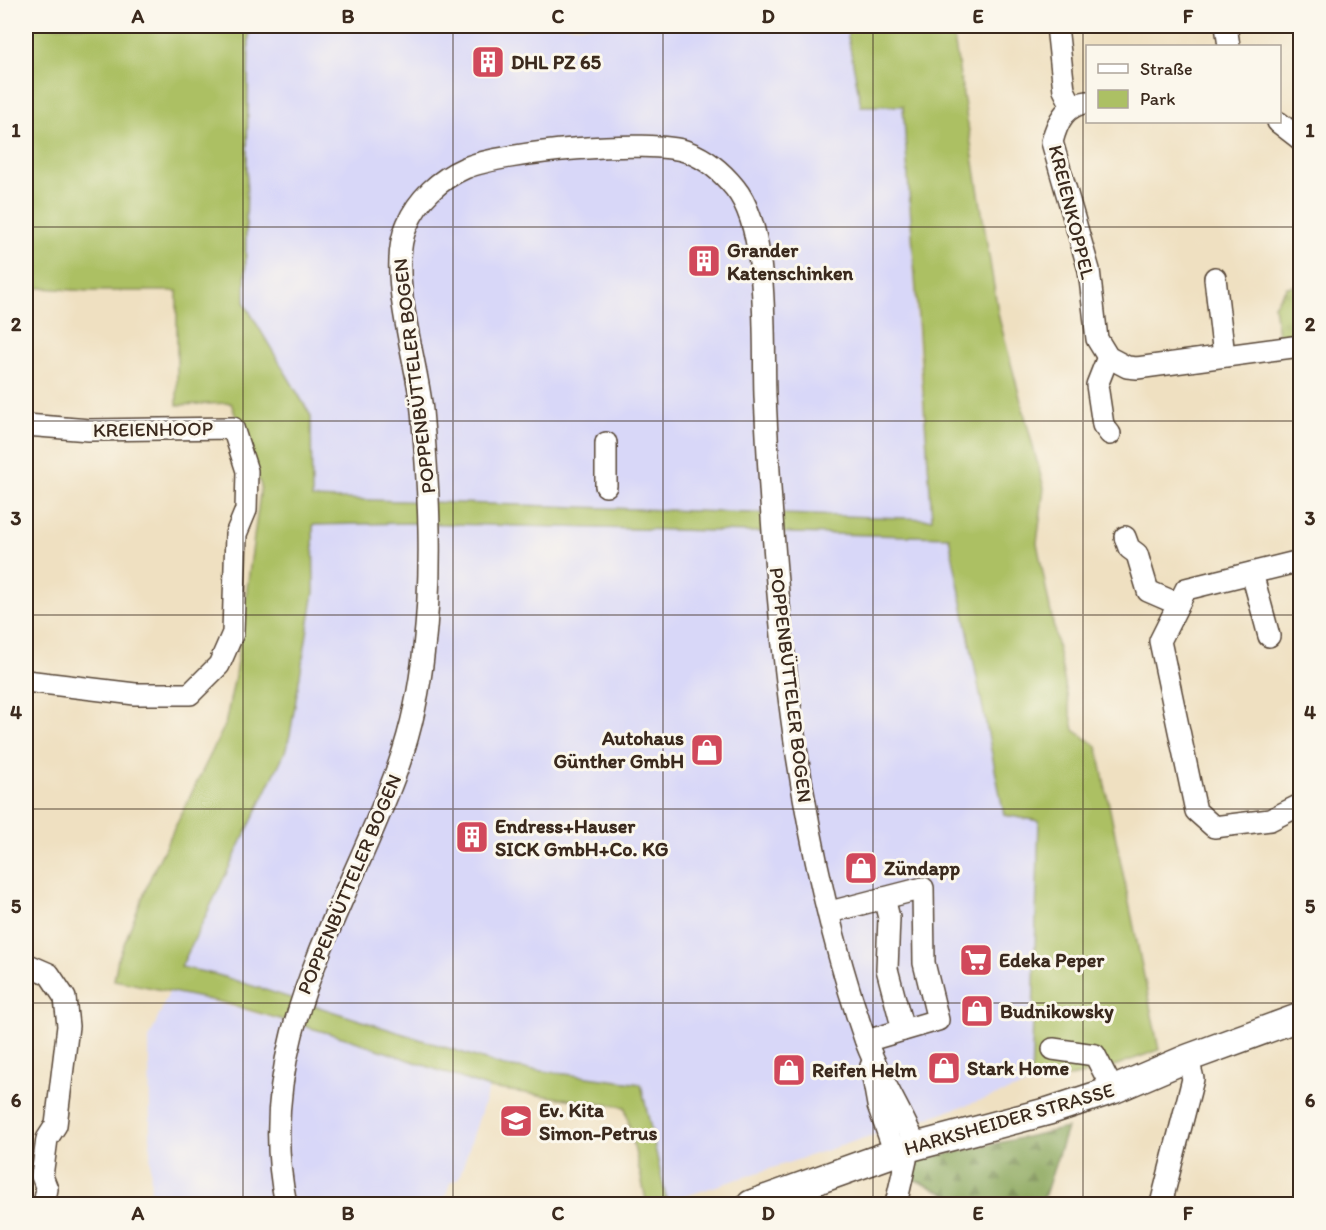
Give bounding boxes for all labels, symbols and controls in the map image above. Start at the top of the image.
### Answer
text: A [131,4,145,28]
text: B [342,4,355,28]
text: C [552,4,565,28]
text: D [761,4,775,28]
text: E [972,4,984,28]
text: F [1183,4,1194,28]
building icon: DHL PZ 65 [470,44,506,80]
legend [1086,45,1281,123]
place label: DHL PZ 65 [511,50,602,74]
text: Straße [1140,58,1193,80]
text: Park [1140,88,1175,110]
text: 1 [11,118,21,142]
text: 1 [1305,118,1315,142]
street label: KREIENKOPPEL [1044,142,1100,282]
place label: Grander Katenschinken [727,238,853,285]
building icon: Grander Katenschinken [686,243,722,279]
street label: POPPENBÜTTELER BOGEN [388,257,440,495]
text: 2 [11,312,22,336]
text: 2 [1305,312,1316,336]
street label: KREIENHOOP [93,416,213,442]
text: 3 [11,506,22,530]
text: 3 [1305,506,1316,530]
street label: POPPENBÜTTELER BOGEN [765,566,817,804]
text: 4 [10,700,22,724]
text: 4 [1304,700,1316,724]
place label: Autohaus Günther GmbH [554,726,684,773]
shop icon: Autohaus Günther GmbH [689,732,725,768]
street label: POPPENBÜTTELER BOGEN [292,770,406,998]
place label: Endress+Hauser SICK GmbH+Co. KG [495,814,669,861]
building icon: Endress+Hauser SICK GmbH+Co. KG [454,819,490,855]
shop icon: Zündapp [843,850,879,886]
place label: Zündapp [884,856,960,881]
text: 5 [11,894,22,918]
text: 5 [1305,894,1316,918]
supermarket icon: Edeka Peper [958,942,994,978]
place label: Edeka Peper [999,948,1105,973]
shop icon: Budnikowsky [959,993,995,1029]
place label: Budnikowsky [1000,999,1114,1024]
shop icon: Stark Home [926,1050,962,1086]
shop icon: Reifen Helm [771,1052,807,1088]
place label: Stark Home [967,1056,1069,1080]
place label: Reifen Helm [812,1058,917,1082]
street label: HARKSHEIDER STRASSE [901,1078,1117,1160]
text: 6 [11,1088,22,1112]
text: 6 [1305,1088,1316,1112]
place label: Ev. Kita Simon-Petrus [539,1098,658,1145]
school or university icon: Ev. Kita Simon-Petrus [498,1103,534,1139]
text: A [131,1201,145,1225]
text: B [342,1201,355,1225]
text: C [552,1201,565,1225]
text: D [761,1201,775,1225]
text: E [972,1201,984,1225]
text: F [1183,1201,1194,1225]

